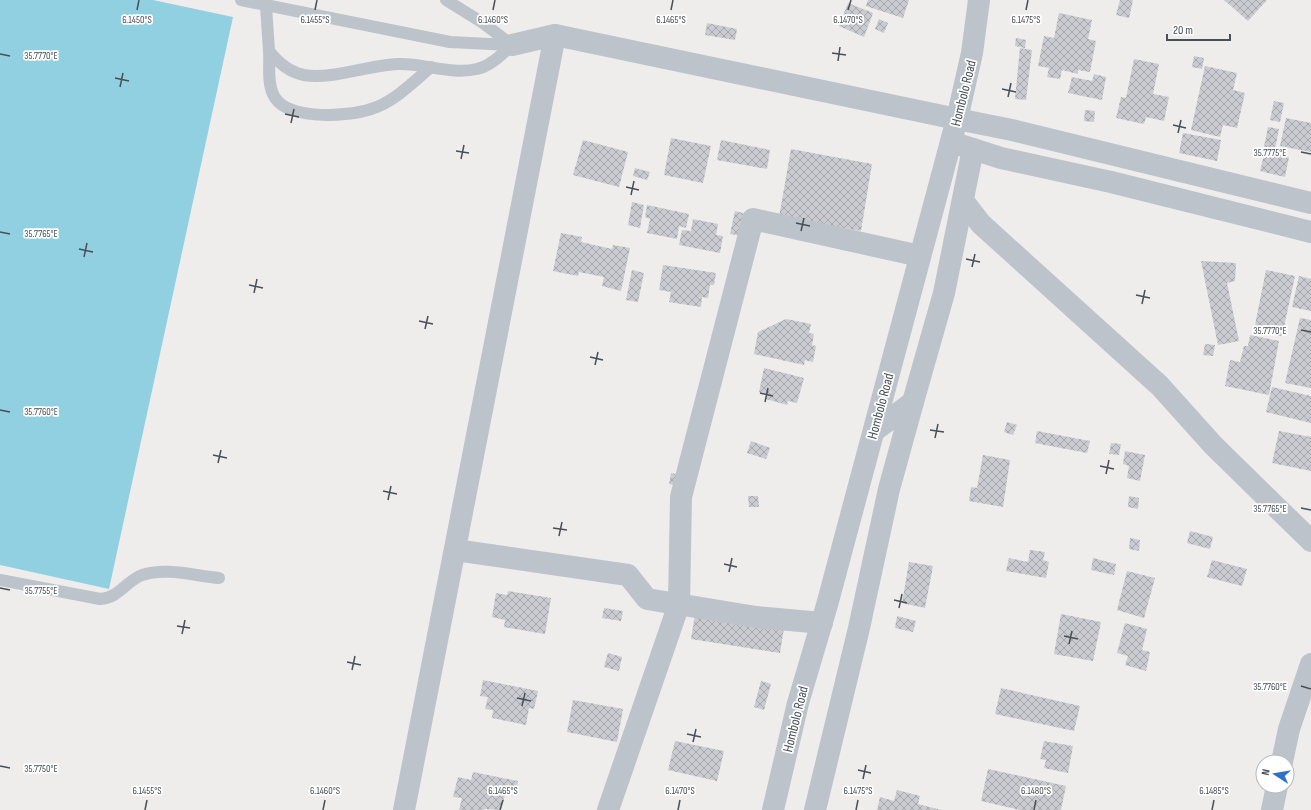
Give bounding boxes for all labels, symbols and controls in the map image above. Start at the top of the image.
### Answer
text: 6.1450°S [122,14,152,26]
text: 6.1455°S [300,14,330,26]
text: 6.1460°S [478,14,508,26]
text: 6.1465°S [656,14,686,26]
text: 6.1470°S [833,14,863,26]
text: 6.1475°S [1011,14,1041,26]
scale bar [1167,16,1230,42]
text: 20 m [1173,23,1193,38]
text: 35.7770°E [24,50,58,62]
street label: Hombolo Road [947,58,980,128]
text: 35.7775°E [1254,147,1286,159]
text: 35.7765°E [24,228,58,240]
text: 35.7770°E [1253,325,1287,337]
street label: Hombolo Road [864,371,897,441]
text: 35.7760°E [24,406,58,418]
text: 35.7765°E [1253,503,1287,515]
text: 35.7755°E [25,585,57,597]
text: 35.7760°E [1253,681,1287,693]
street label: Hombolo Road [779,684,812,754]
north arrow [1255,754,1295,794]
text: 35.7750°E [24,763,58,775]
text: N [1259,768,1273,776]
text: 6.1455°S [132,785,162,797]
text: 6.1460°S [310,785,340,797]
text: 6.1465°S [488,785,518,797]
text: 6.1470°S [665,785,695,797]
text: 6.1475°S [843,785,873,797]
text: 6.1480°S [1021,785,1051,797]
text: 6.1485°S [1199,785,1229,797]

